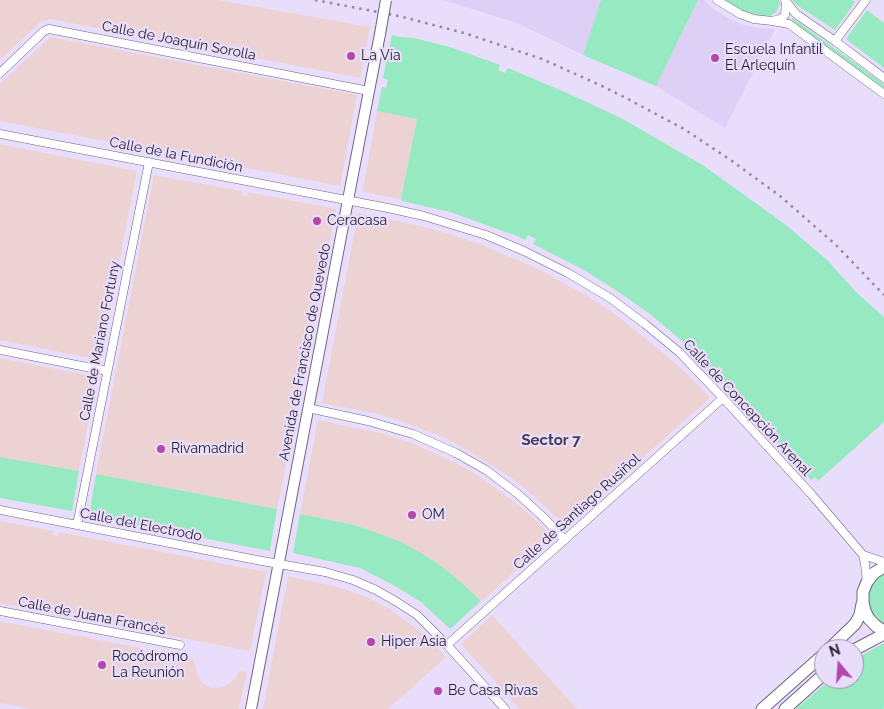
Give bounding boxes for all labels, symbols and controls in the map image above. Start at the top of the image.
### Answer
street label: Calle de Joaquín Sorolla [101,18,257,64]
place label: Escuela Infantil El Arlequín [725,42,823,74]
place label: La Vía [361,48,401,64]
marker: La Vía [345,50,357,62]
marker: Escuela Infantil El Arlequín [709,52,721,64]
street label: Calle de la Fundición [108,134,244,176]
place label: Ceracasa [327,213,387,229]
marker: Ceracasa [311,215,323,227]
street label: Avenida de Francisco de Quevedo [276,242,334,462]
street label: Calle de Mariano Fortuny [76,260,124,422]
street label: Calle de Concepción Arenal [679,336,815,480]
district label: Sector 7 [521,431,581,449]
place label: Rivamadrid [171,441,244,457]
marker: Rivamadrid [155,443,167,455]
street label: Calle de Santiago Rusiñol [510,451,644,573]
street label: Calle del Electrodo [79,505,203,545]
place label: OM [422,507,445,523]
marker: OM [406,509,418,521]
street label: Calle de Juana Francés [17,593,167,639]
place label: Hiper Asia [381,634,447,650]
marker: Hiper Asia [365,636,377,648]
north arrow [814,639,864,689]
text: N [827,641,842,660]
place label: Rocódromo La Reunión [112,649,188,682]
marker: Rocódromo La Reunión [96,659,108,671]
place label: Be Casa Rivas [448,683,538,699]
marker: Be Casa Rivas [432,685,444,697]

